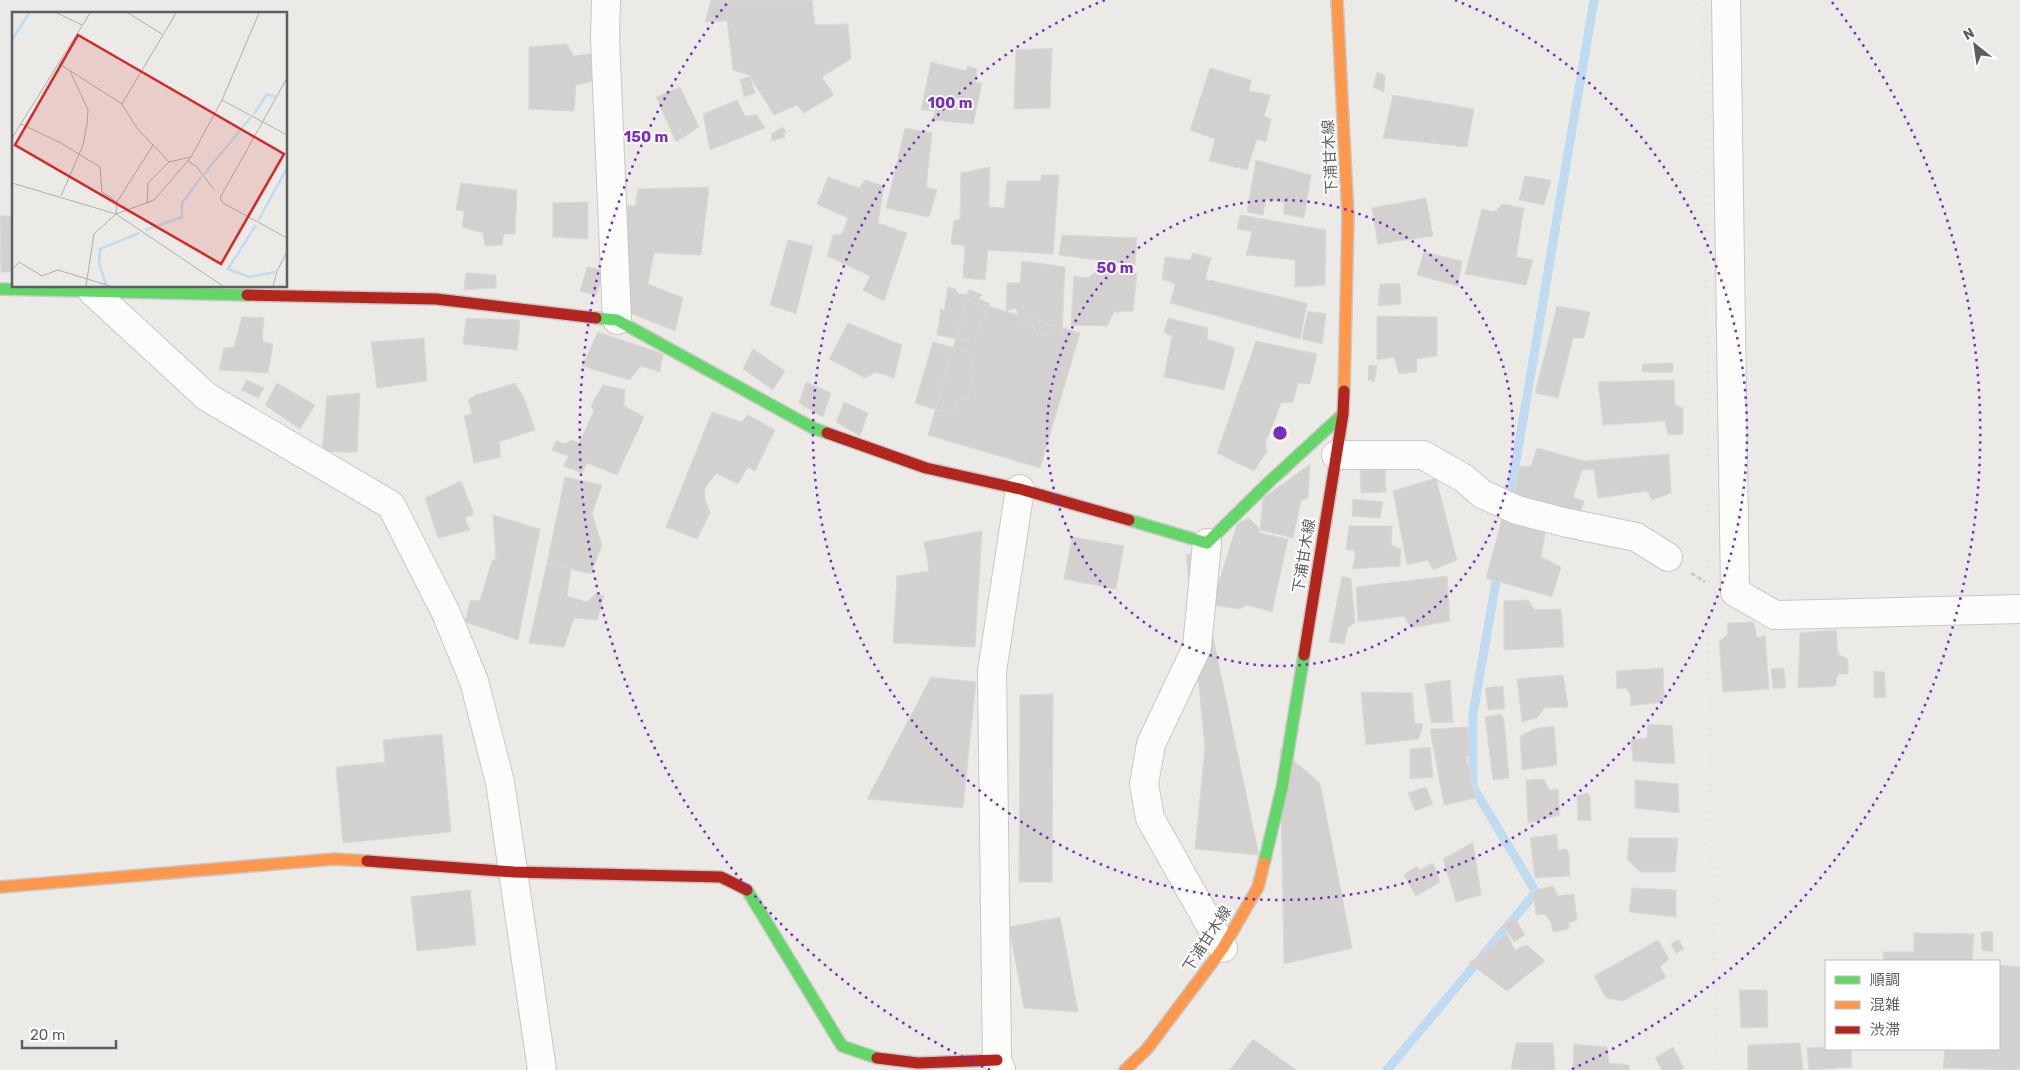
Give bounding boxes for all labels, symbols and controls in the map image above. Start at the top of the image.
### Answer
inset map [12,12,288,288]
north arrow [1950,20,2000,70]
text: N [1960,24,1977,44]
text: 100 m [928,94,972,112]
street label: 下浦甘木線 [1319,119,1341,195]
text: 150 m [624,128,668,146]
text: 50 m [1097,259,1133,277]
centre of rings [1271,424,1289,442]
street label: 下浦甘木線 [1289,518,1319,594]
street label: 下浦甘木線 [1179,903,1235,975]
legend [1825,960,2000,1050]
text: 順調 [1870,971,1900,989]
text: 混雑 [1870,996,1900,1014]
scale bar [22,1018,116,1050]
text: 渋滞 [1870,1021,1900,1039]
text: 20 m [30,1026,65,1044]

